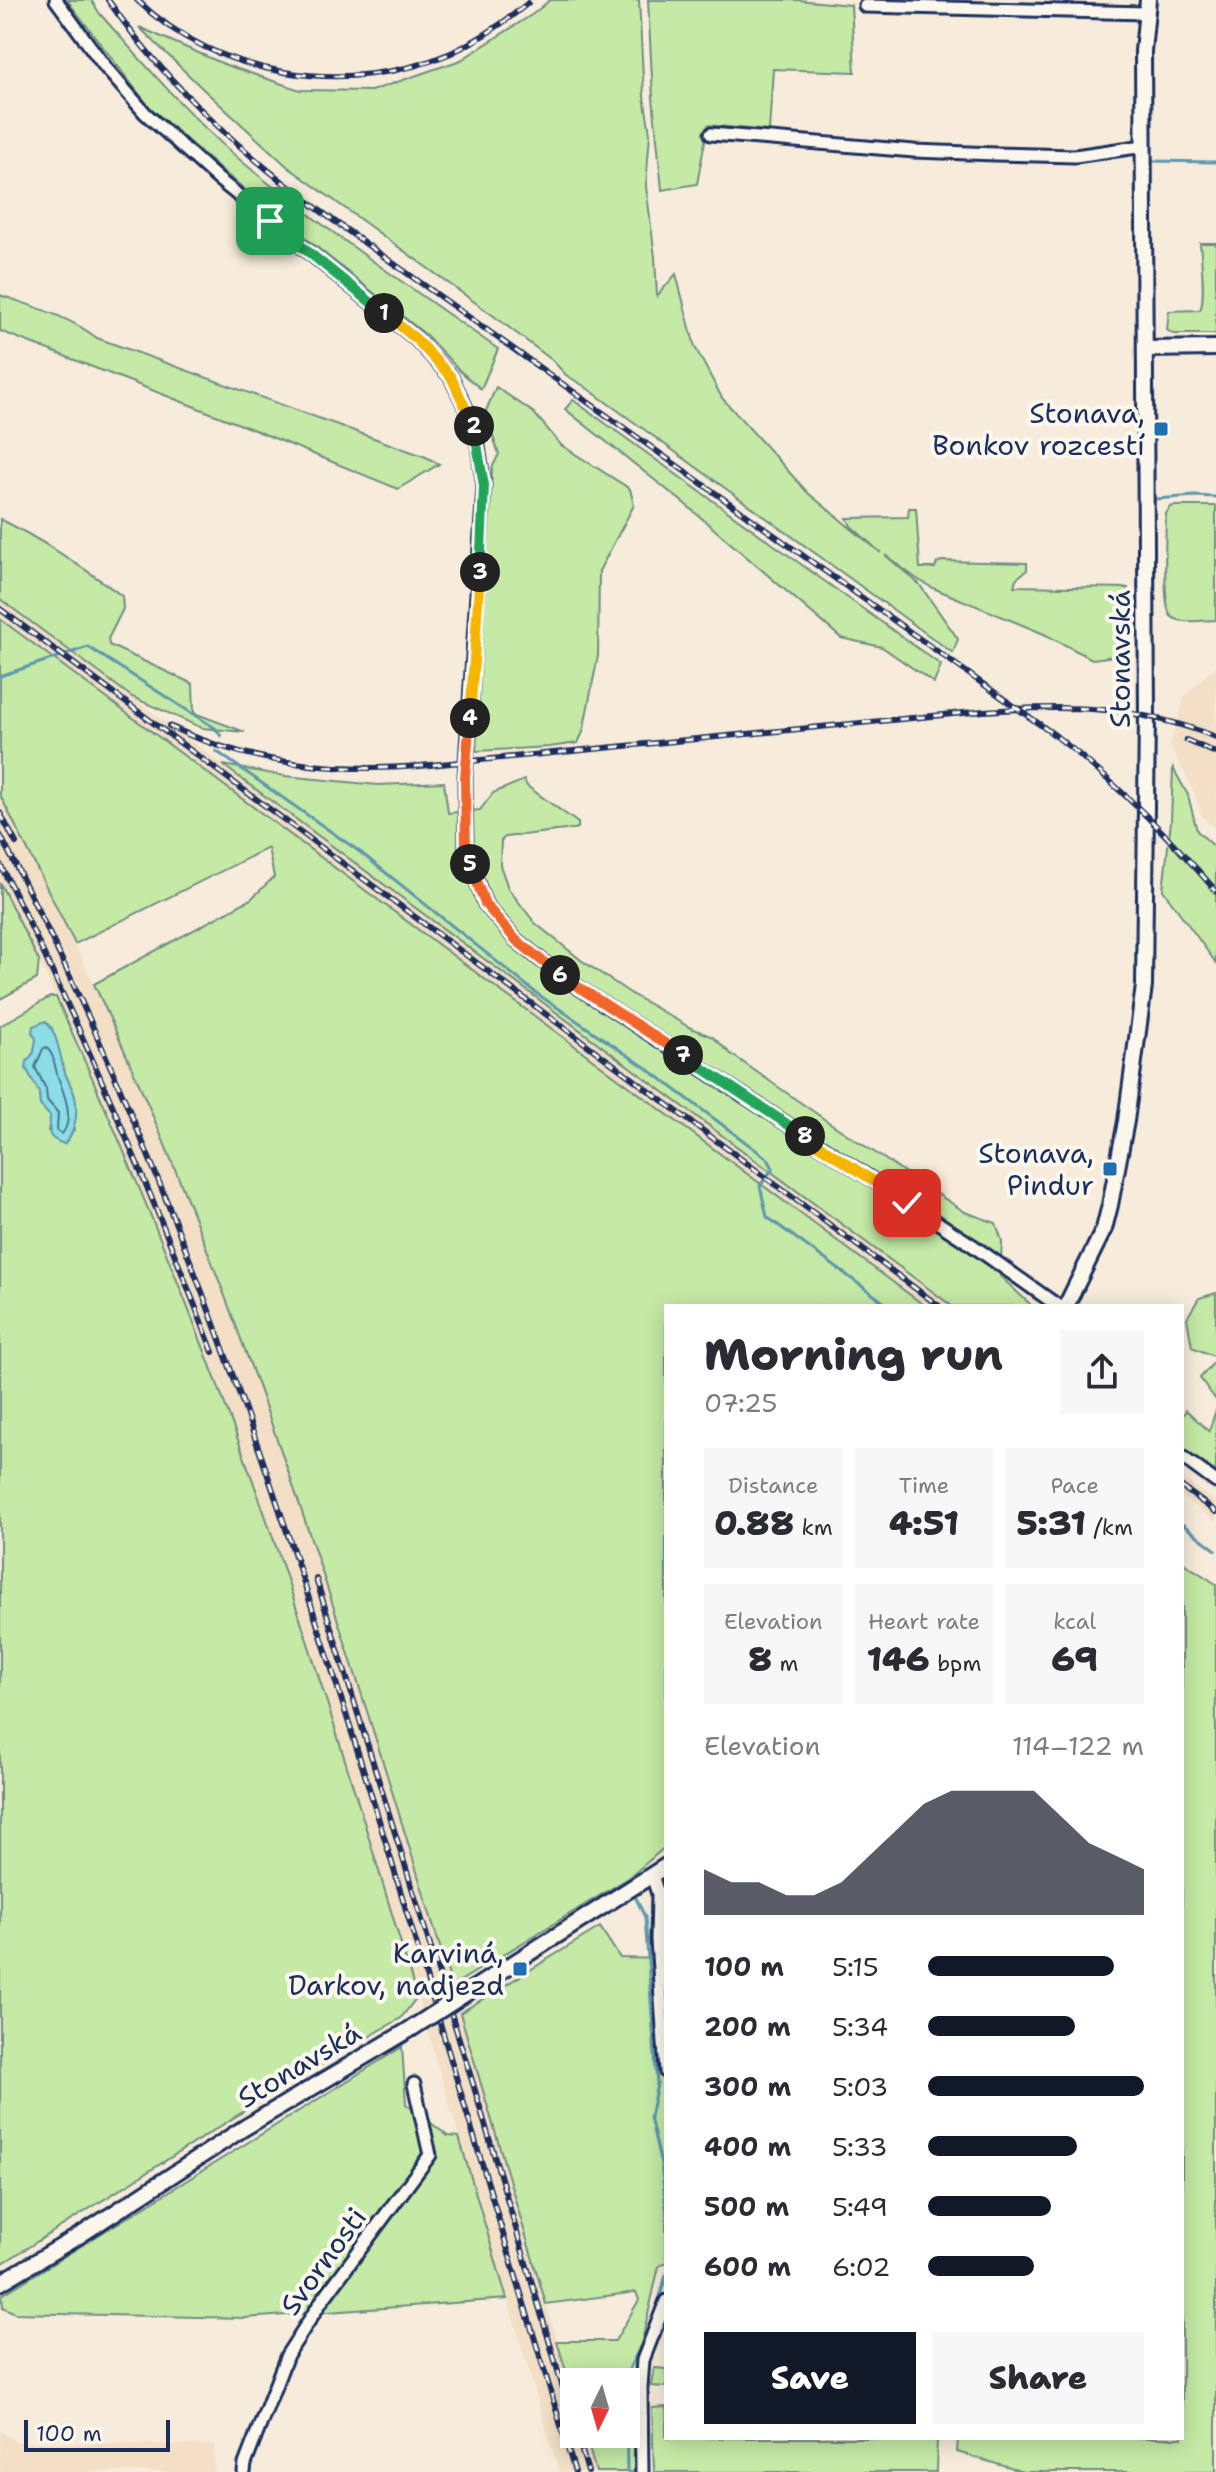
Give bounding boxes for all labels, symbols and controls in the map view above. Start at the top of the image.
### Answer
pin [236,187,304,255]
icon: arrive [248,199,292,243]
pin: 1 [364,293,404,333]
text: 1 [379,298,389,327]
place label: Stonava, Bonkov rozcestí [932,394,1145,464]
pin: 2 [454,406,494,446]
text: 2 [466,411,482,440]
marker: Stonava, Bonkov rozcestí [1152,420,1170,438]
pin: 3 [460,552,500,592]
text: 3 [472,557,488,586]
street label: Stonavská [1101,590,1139,728]
pin: 4 [450,698,490,738]
text: 4 [462,703,478,732]
pin: 5 [450,844,490,884]
text: 5 [463,849,477,878]
pin: 6 [540,955,580,995]
text: 6 [552,960,568,989]
pin: 7 [663,1035,703,1075]
text: 7 [675,1040,691,1069]
pin: 8 [785,1116,825,1156]
text: 8 [797,1121,813,1150]
place label: Stonava, Pindur [978,1134,1094,1204]
marker: Stonava, Pindur [1101,1160,1119,1178]
pin [873,1169,941,1237]
icon: check [885,1181,929,1225]
text: Morning run [704,1325,1003,1384]
button: share [1060,1330,1144,1414]
text: 07:25 [704,1385,777,1420]
text: Distance [728,1471,818,1500]
text: Time [899,1471,949,1500]
text: Pace [1050,1471,1099,1500]
text: 0.88 [714,1500,794,1546]
text: 4:51 [889,1500,959,1546]
text: 5:31 [1016,1500,1086,1546]
text: km [794,1513,833,1542]
text: /km [1086,1513,1133,1542]
text: Elevation [724,1607,823,1636]
text: Heart rate [868,1607,980,1636]
text: kcal [1053,1607,1096,1636]
text: 8 [748,1636,772,1682]
text: 146 [867,1636,930,1682]
text: 69 [1051,1636,1098,1682]
text: m [772,1649,798,1678]
text: bpm [930,1649,981,1678]
text: Elevation [704,1728,820,1763]
text: 114–122 m [1012,1728,1144,1763]
place label: Karviná, Darkov, nadjezd [288,1934,504,2004]
text: 100 m [704,1949,784,1984]
text: 5:15 [832,1949,879,1984]
marker: Karviná, Darkov, nadjezd [511,1960,529,1978]
text: 200 m [704,2009,791,2044]
text: 5:34 [832,2009,888,2044]
street label: Stonavská [230,2013,368,2117]
text: 300 m [704,2069,791,2104]
text: 5:03 [832,2069,888,2104]
text: 400 m [704,2129,791,2164]
text: 5:33 [832,2129,888,2164]
text: 500 m [704,2189,789,2224]
text: 5:49 [832,2189,888,2224]
street label: Svornosti [271,2200,375,2322]
text: 600 m [704,2249,791,2284]
text: 6:02 [832,2249,890,2284]
button: Save [704,2332,916,2424]
button: Share [932,2332,1144,2424]
north arrow [560,2368,640,2448]
map controls [560,2368,640,2448]
scale bar [24,2416,170,2452]
text: 100 m [36,2419,102,2448]

